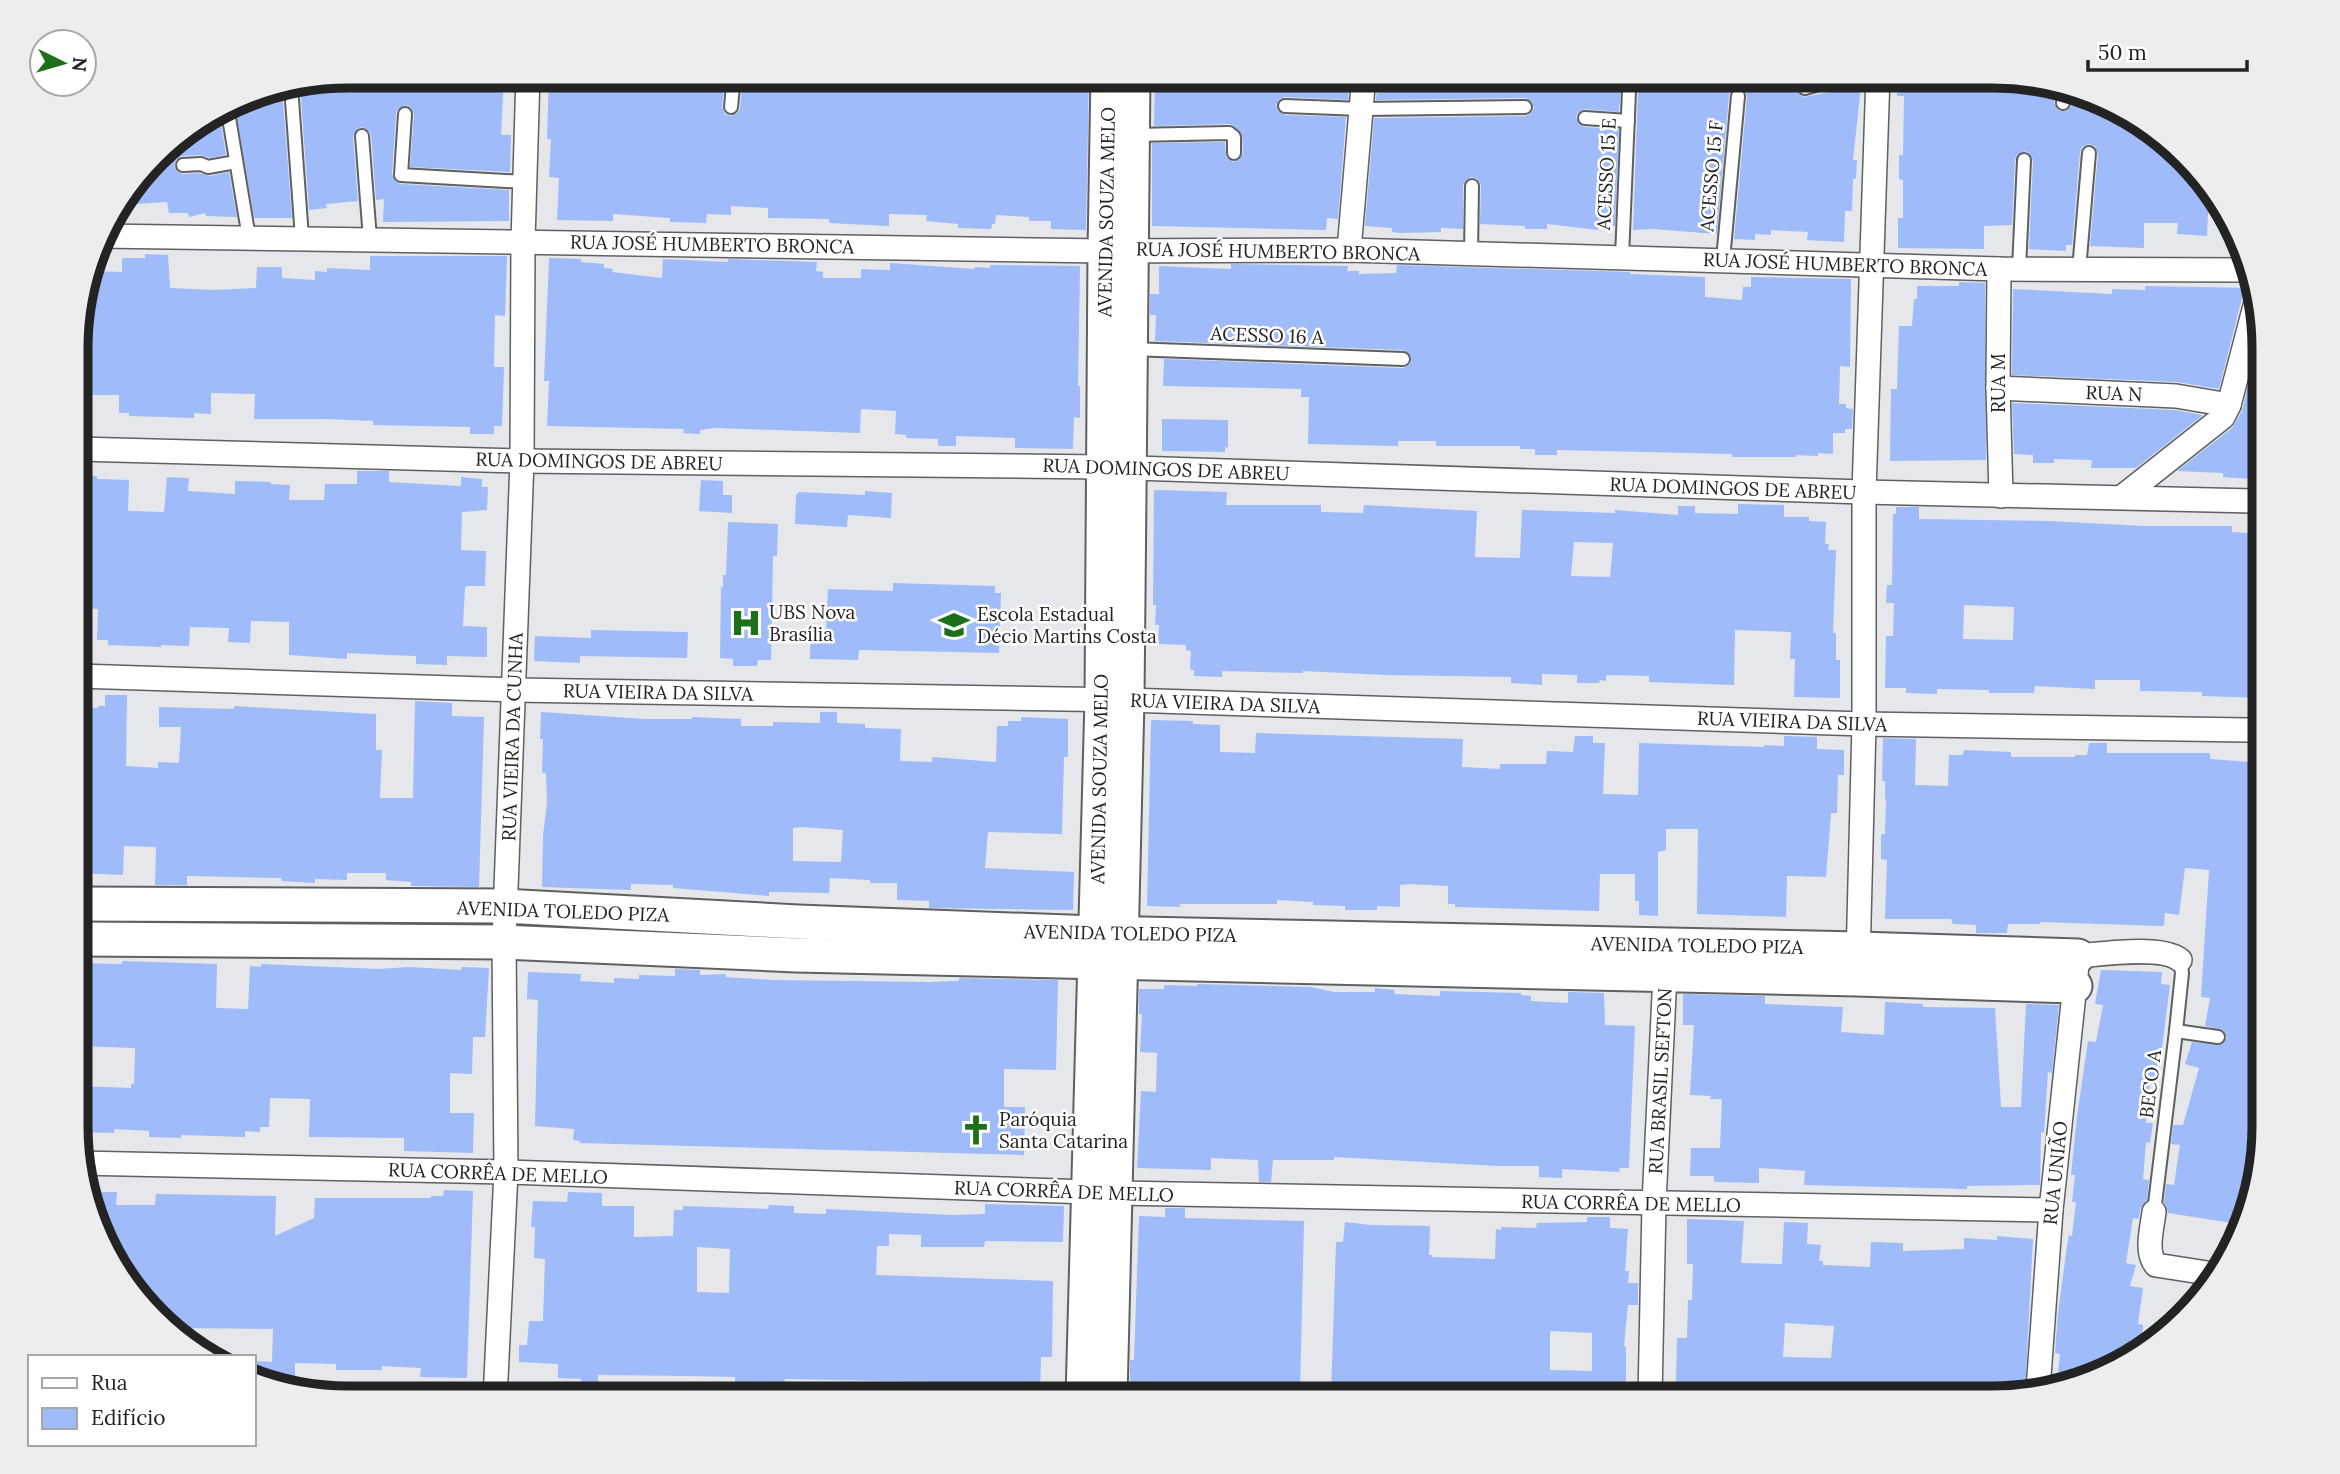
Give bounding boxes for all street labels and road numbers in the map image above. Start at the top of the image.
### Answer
street label: AVENIDA SOUZA MELO [1092,107,1120,318]
street label: ACESSO 15 E [1591,117,1621,232]
street label: ACESSO 15 F [1694,120,1728,233]
street label: RUA JOSÉ HUMBERTO BRONCA [570,230,855,258]
street label: RUA JOSÉ HUMBERTO BRONCA [1136,237,1421,265]
street label: RUA JOSÉ HUMBERTO BRONCA [1703,247,1989,281]
street label: ACESSO 16 A [1209,321,1325,349]
street label: RUA M [1986,353,2010,413]
street label: RUA N [2085,380,2143,406]
street label: RUA DOMINGOS DE ABREU [475,447,723,475]
street label: RUA DOMINGOS DE ABREU [1042,453,1290,485]
street label: RUA DOMINGOS DE ABREU [1609,472,1857,504]
street label: RUA VIEIRA DA CUNHA [496,631,528,842]
street label: AVENIDA SOUZA MELO [1085,674,1113,885]
street label: RUA VIEIRA DA SILVA [563,678,754,706]
street label: RUA VIEIRA DA SILVA [1130,688,1322,718]
street label: RUA VIEIRA DA SILVA [1697,706,1889,736]
street label: AVENIDA TOLEDO PIZA [455,895,671,927]
street label: AVENIDA TOLEDO PIZA [1023,919,1237,947]
street label: AVENIDA TOLEDO PIZA [1590,931,1804,959]
street label: RUA BRASIL SEFTON [1643,987,1677,1175]
street label: BECO A [2134,1047,2166,1120]
street label: RUA UNIÃO [2038,1120,2072,1226]
street label: RUA CORRÊA DE MELLO [388,1157,608,1189]
street label: RUA CORRÊA DE MELLO [954,1175,1174,1207]
street label: RUA CORRÊA DE MELLO [1521,1189,1741,1217]

